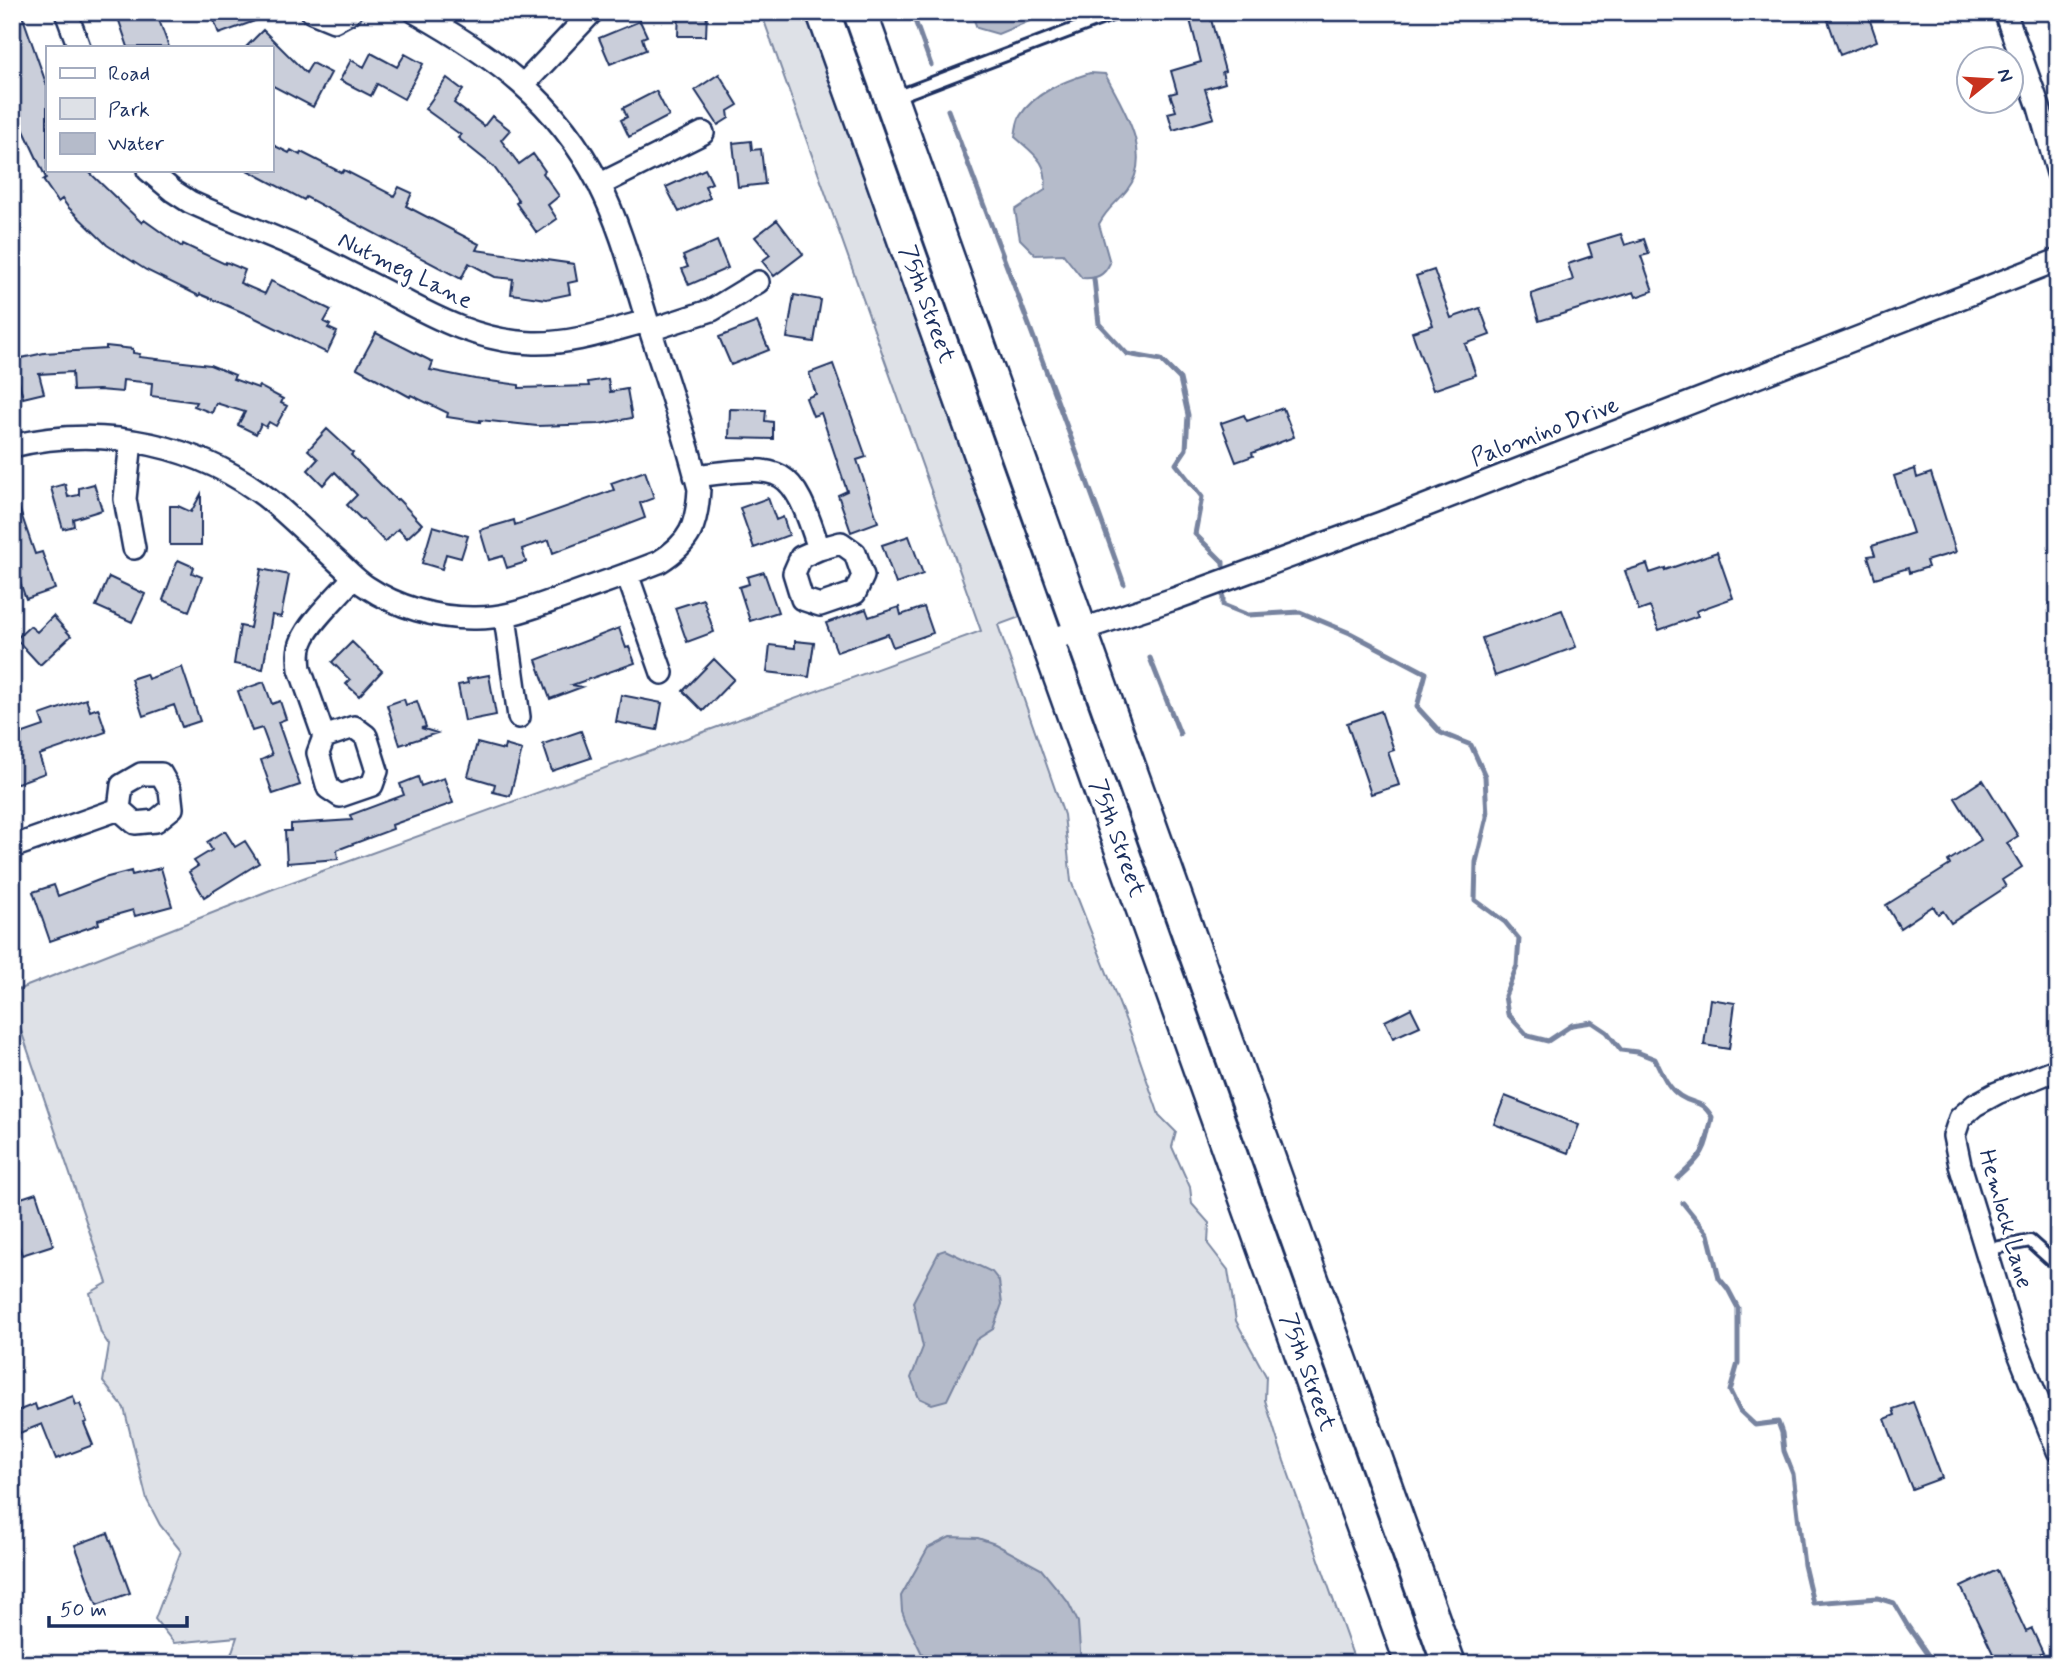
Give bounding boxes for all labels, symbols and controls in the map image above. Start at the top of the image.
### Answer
legend [46,46,273,172]
north arrow [1954,46,2024,116]
text: Road [108,60,150,88]
text: N [1991,65,2019,85]
text: Park [108,96,150,124]
text: Water [108,130,164,158]
street label: Nutmeg Lane [333,225,478,317]
street label: 75th Street [892,241,962,367]
street label: Palomino Drive [1467,390,1623,474]
street label: 75th Street [1082,775,1153,901]
street label: Hemlock Lane [1970,1146,2040,1292]
street label: 75th Street [1273,1309,1343,1435]
scale bar [49,1585,187,1629]
text: 50 m [60,1596,107,1624]

